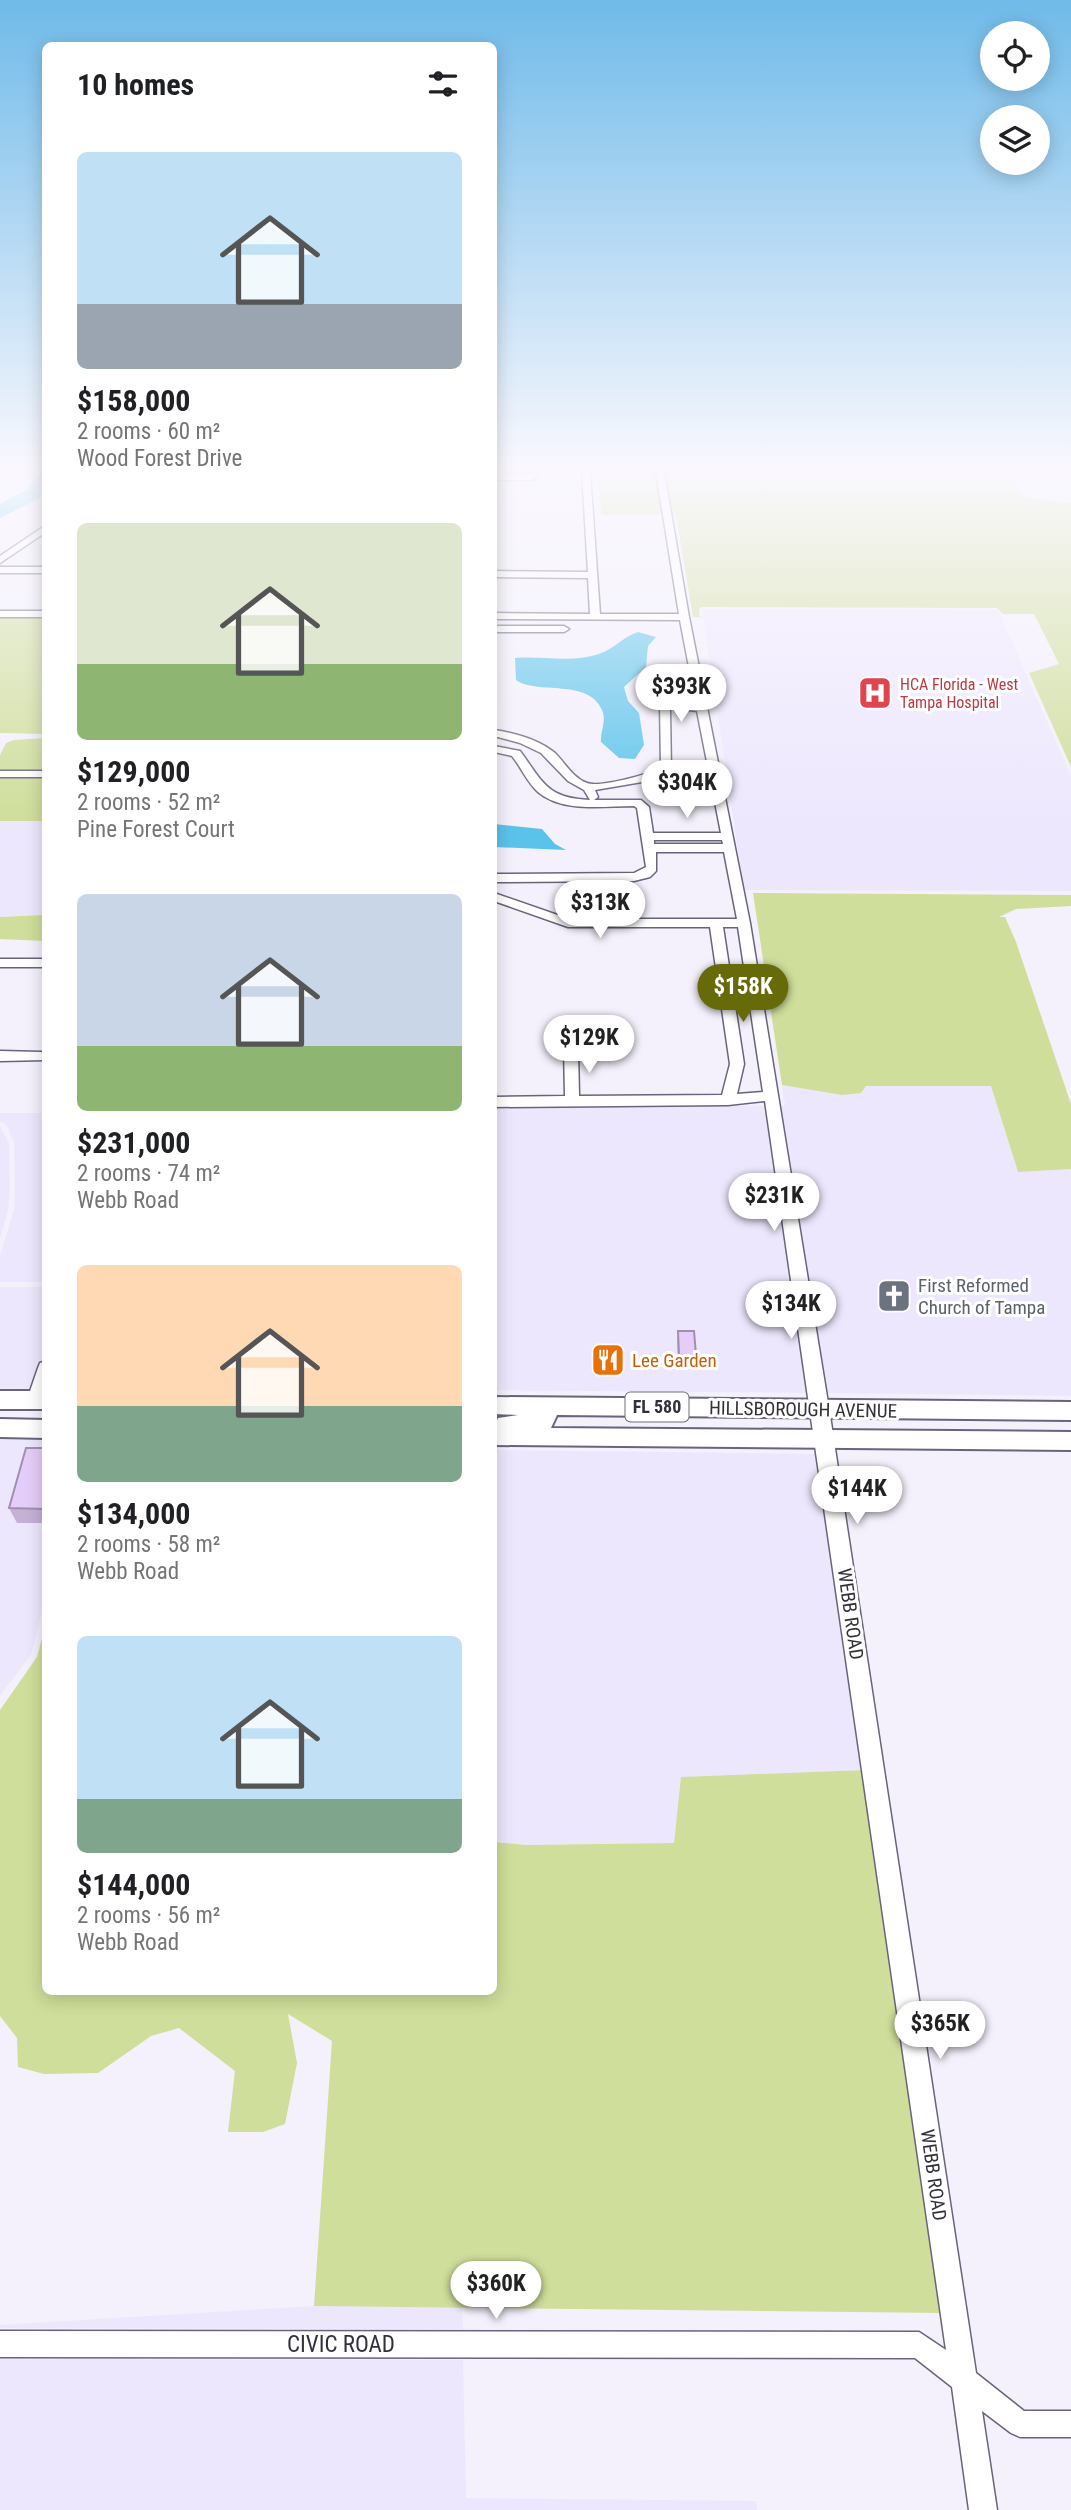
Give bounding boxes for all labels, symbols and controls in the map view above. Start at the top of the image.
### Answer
map controls [980,21,1050,175]
button: locate [980,21,1050,91]
icon: filters [424,65,462,103]
text: 10 homes [77,67,194,102]
button: layers [980,105,1050,175]
icon: home [207,197,333,323]
text: $158,000 [77,383,190,418]
text: 2 rooms · 60 m² [77,418,220,445]
text: Wood Forest Drive [77,445,242,472]
icon: home [207,568,333,694]
pin: $393K [632,664,730,724]
text: $393K [651,673,711,700]
hospital icon: HCA Florida - West Tampa Hospital [856,674,894,712]
place label: HCA Florida - West Tampa Hospital [900,675,1018,712]
text: $129,000 [77,754,190,789]
pin: $304K [638,760,736,820]
text: $304K [657,769,717,796]
text: 2 rooms · 52 m² [77,789,220,816]
text: Pine Forest Court [77,816,235,843]
pin: $313K [551,880,649,940]
text: $313K [570,889,630,916]
icon: home [207,939,333,1065]
pin: $158K [694,964,792,1024]
text: $158K [713,973,773,1000]
pin: $129K [540,1016,638,1075]
text: $129K [559,1024,619,1051]
text: $231,000 [77,1125,190,1160]
text: 2 rooms · 74 m² [77,1160,220,1187]
pin: $231K [725,1174,823,1233]
text: $231K [744,1182,804,1209]
text: Webb Road [77,1187,179,1214]
place label: First Reformed Church of Tampa [918,1274,1045,1319]
church icon: First Reformed Church of Tampa [875,1277,913,1315]
pin: $134K [742,1282,840,1341]
text: $134K [761,1290,821,1317]
icon: home [207,1310,333,1436]
restaurant icon: Lee Garden [589,1341,627,1379]
place label: Lee Garden [632,1349,717,1372]
road number: FL 580 [626,1392,688,1422]
street label: HILLSBOROUGH AVENUE [709,1396,897,1423]
pin: $144K [808,1466,906,1526]
text: $144K [827,1475,887,1502]
text: $134,000 [77,1496,190,1531]
text: 2 rooms · 58 m² [77,1531,220,1558]
text: Webb Road [77,1558,179,1585]
street label: WEBB ROAD [833,1567,868,1661]
icon: home [207,1681,333,1807]
text: $144,000 [77,1867,190,1902]
text: 2 rooms · 56 m² [77,1902,220,1929]
text: Webb Road [77,1929,179,1956]
pin: $365K [891,2002,989,2061]
text: $365K [910,2010,970,2037]
street label: WEBB ROAD [916,2128,951,2222]
pin: $360K [447,2262,545,2321]
text: $360K [466,2270,526,2297]
street label: CIVIC ROAD [287,2331,395,2358]

